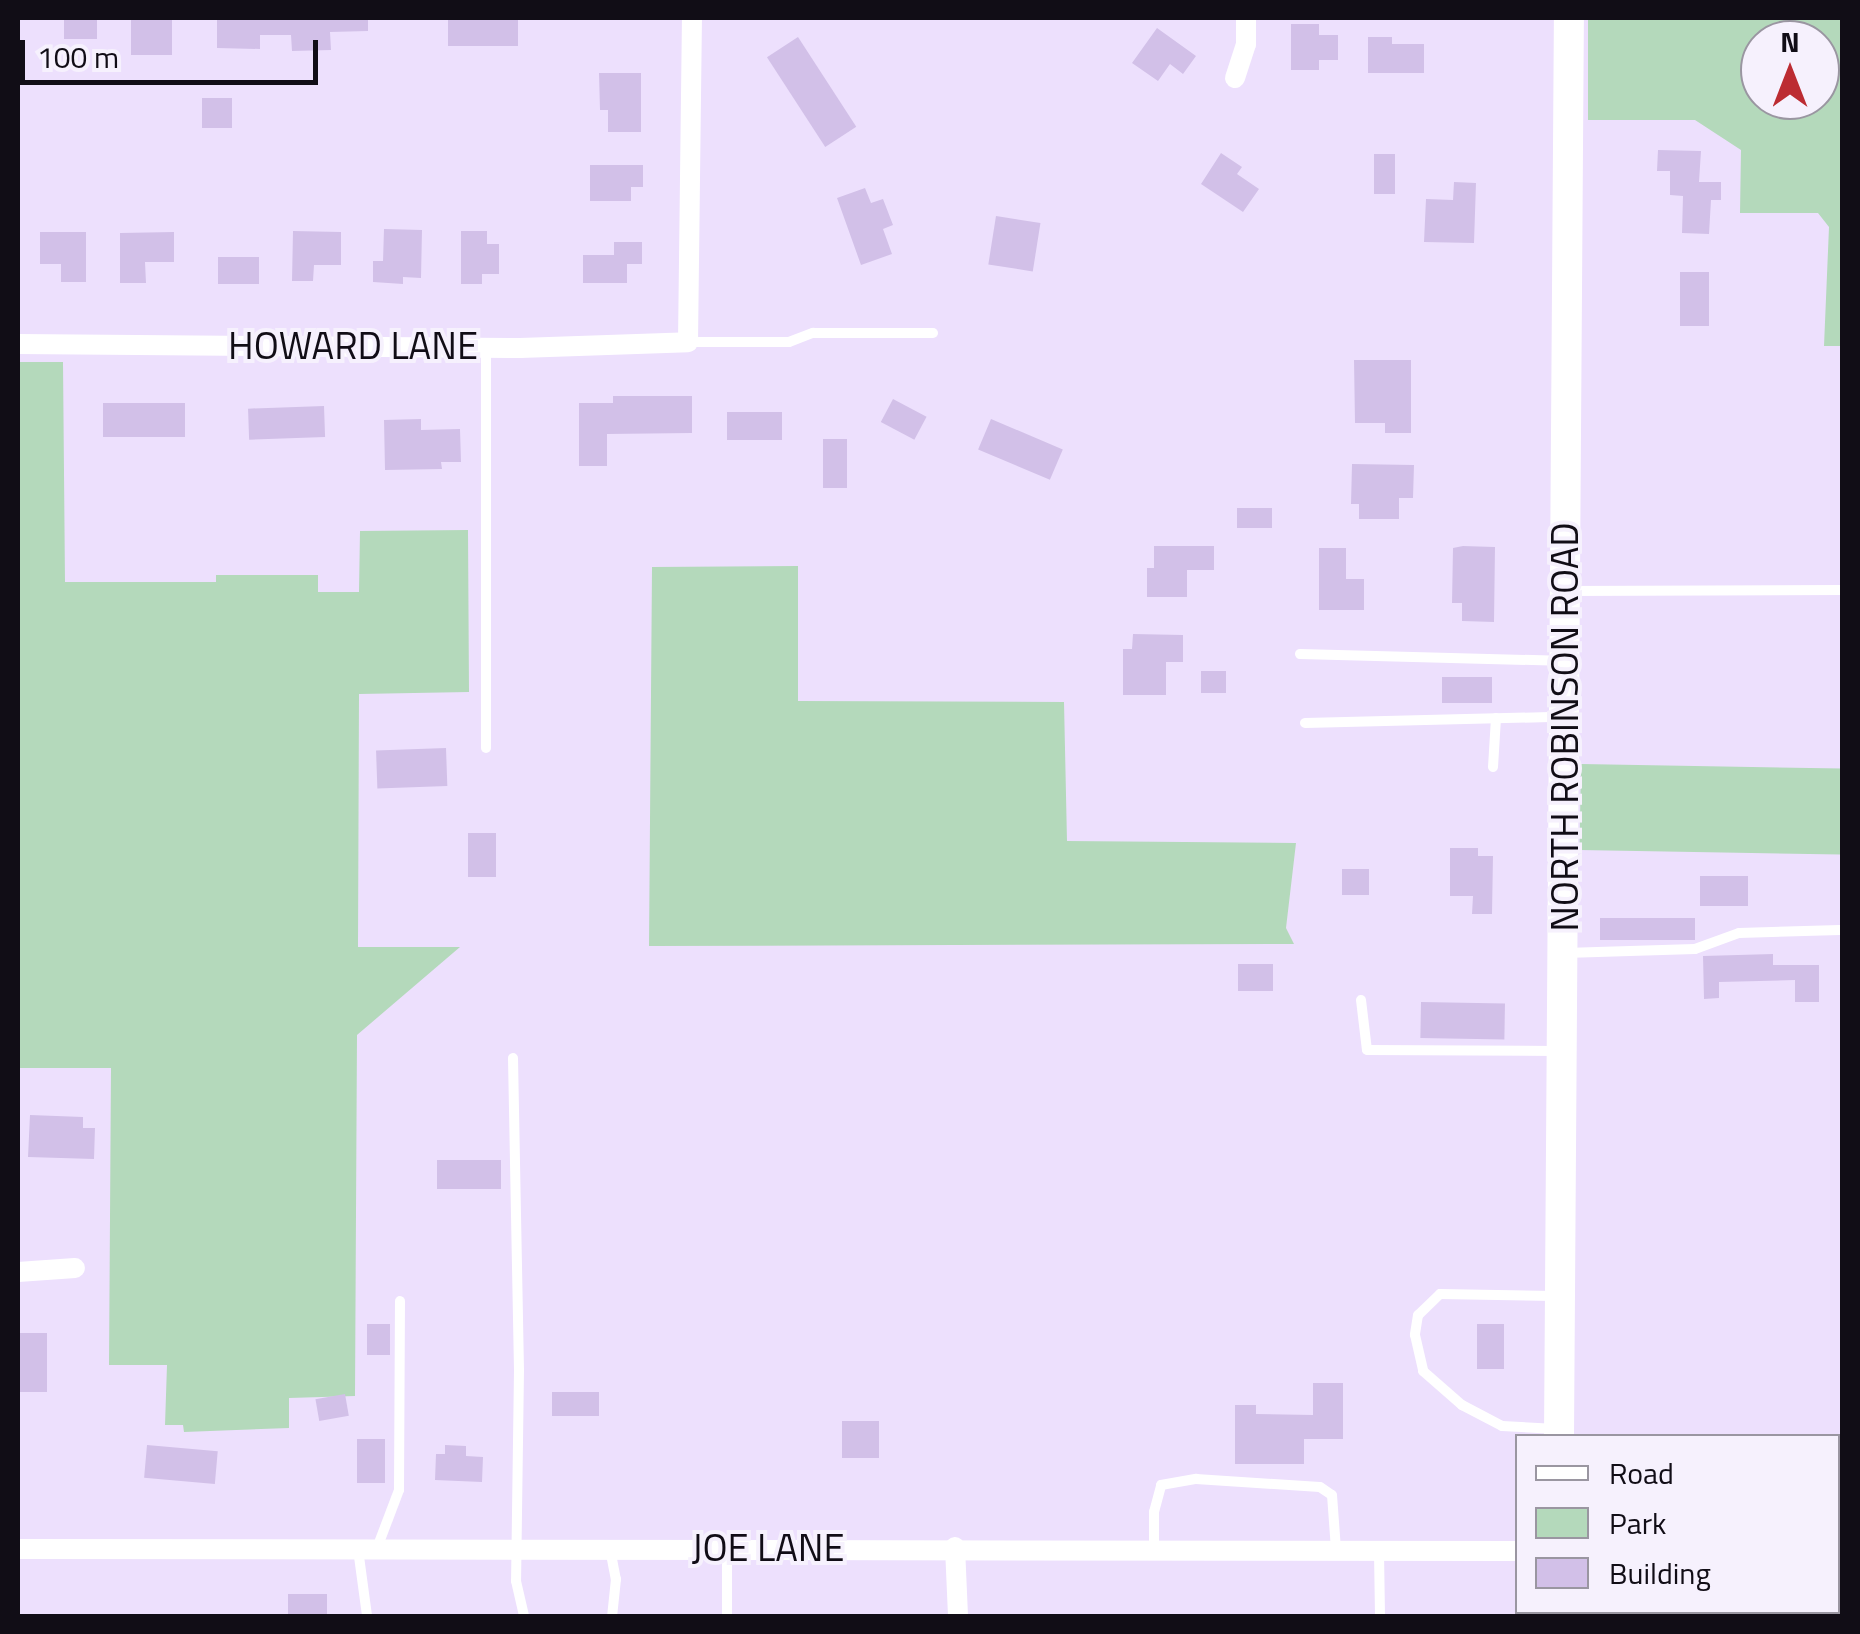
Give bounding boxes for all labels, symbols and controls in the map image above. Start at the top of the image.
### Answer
scale bar [25,20,322,82]
north arrow [1740,20,1840,120]
text: N [1780,20,1800,63]
text: 100 m [37,34,119,80]
street label: HOWARD LANE [228,323,478,369]
street label: NORTH ROBINSON ROAD [1542,522,1588,932]
legend [1515,1434,1840,1614]
text: Road [1609,1450,1674,1496]
text: Park [1609,1500,1666,1546]
street label: JOE LANE [692,1525,844,1571]
text: Building [1609,1550,1711,1596]

